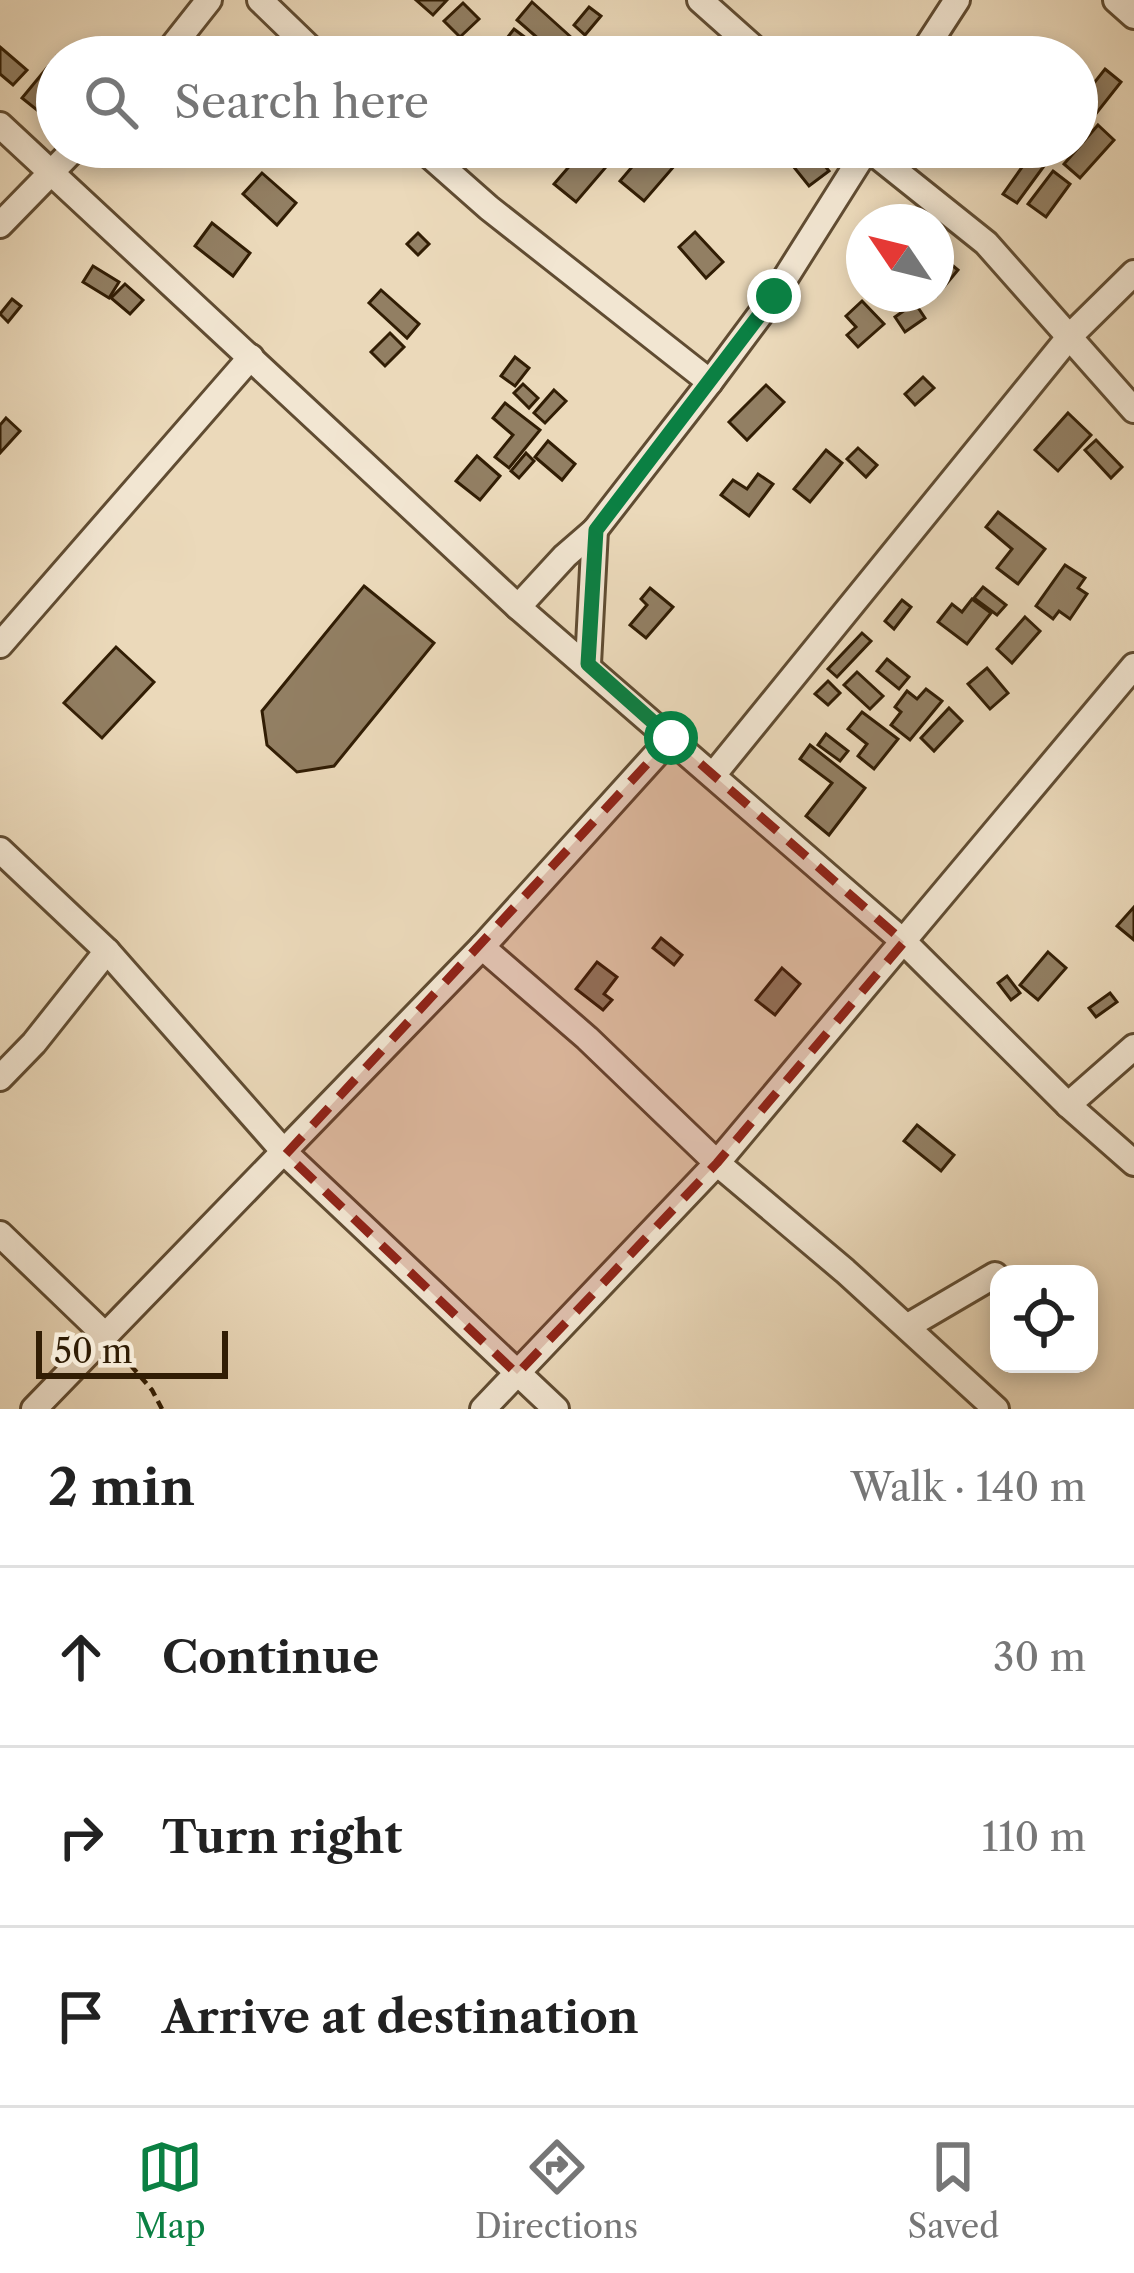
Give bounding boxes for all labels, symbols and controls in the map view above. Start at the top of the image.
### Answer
search box [36,36,1098,168]
icon: search [78,69,144,135]
text: Search here [174,74,429,130]
north arrow [846,204,954,312]
route end [747,269,801,323]
route start [644,711,698,765]
map controls [990,1265,1098,1373]
button: locate [990,1265,1098,1373]
scale bar [36,1325,228,1378]
text: 50 m [54,1331,132,1372]
text: 2 min [48,1456,195,1518]
text: Walk · 140 m [851,1463,1086,1511]
icon: ahead [48,1624,114,1690]
text: Continue [162,1629,379,1685]
text: 30 m [993,1633,1086,1681]
icon: right [48,1804,114,1870]
text: Turn right [162,1809,402,1865]
text: 110 m [982,1813,1086,1861]
icon: arrive [48,1984,114,2050]
text: Arrive at destination [162,1989,639,2045]
tab: Map [135,2134,206,2247]
tab: Directions [475,2134,638,2247]
tab: Saved [908,2134,999,2247]

